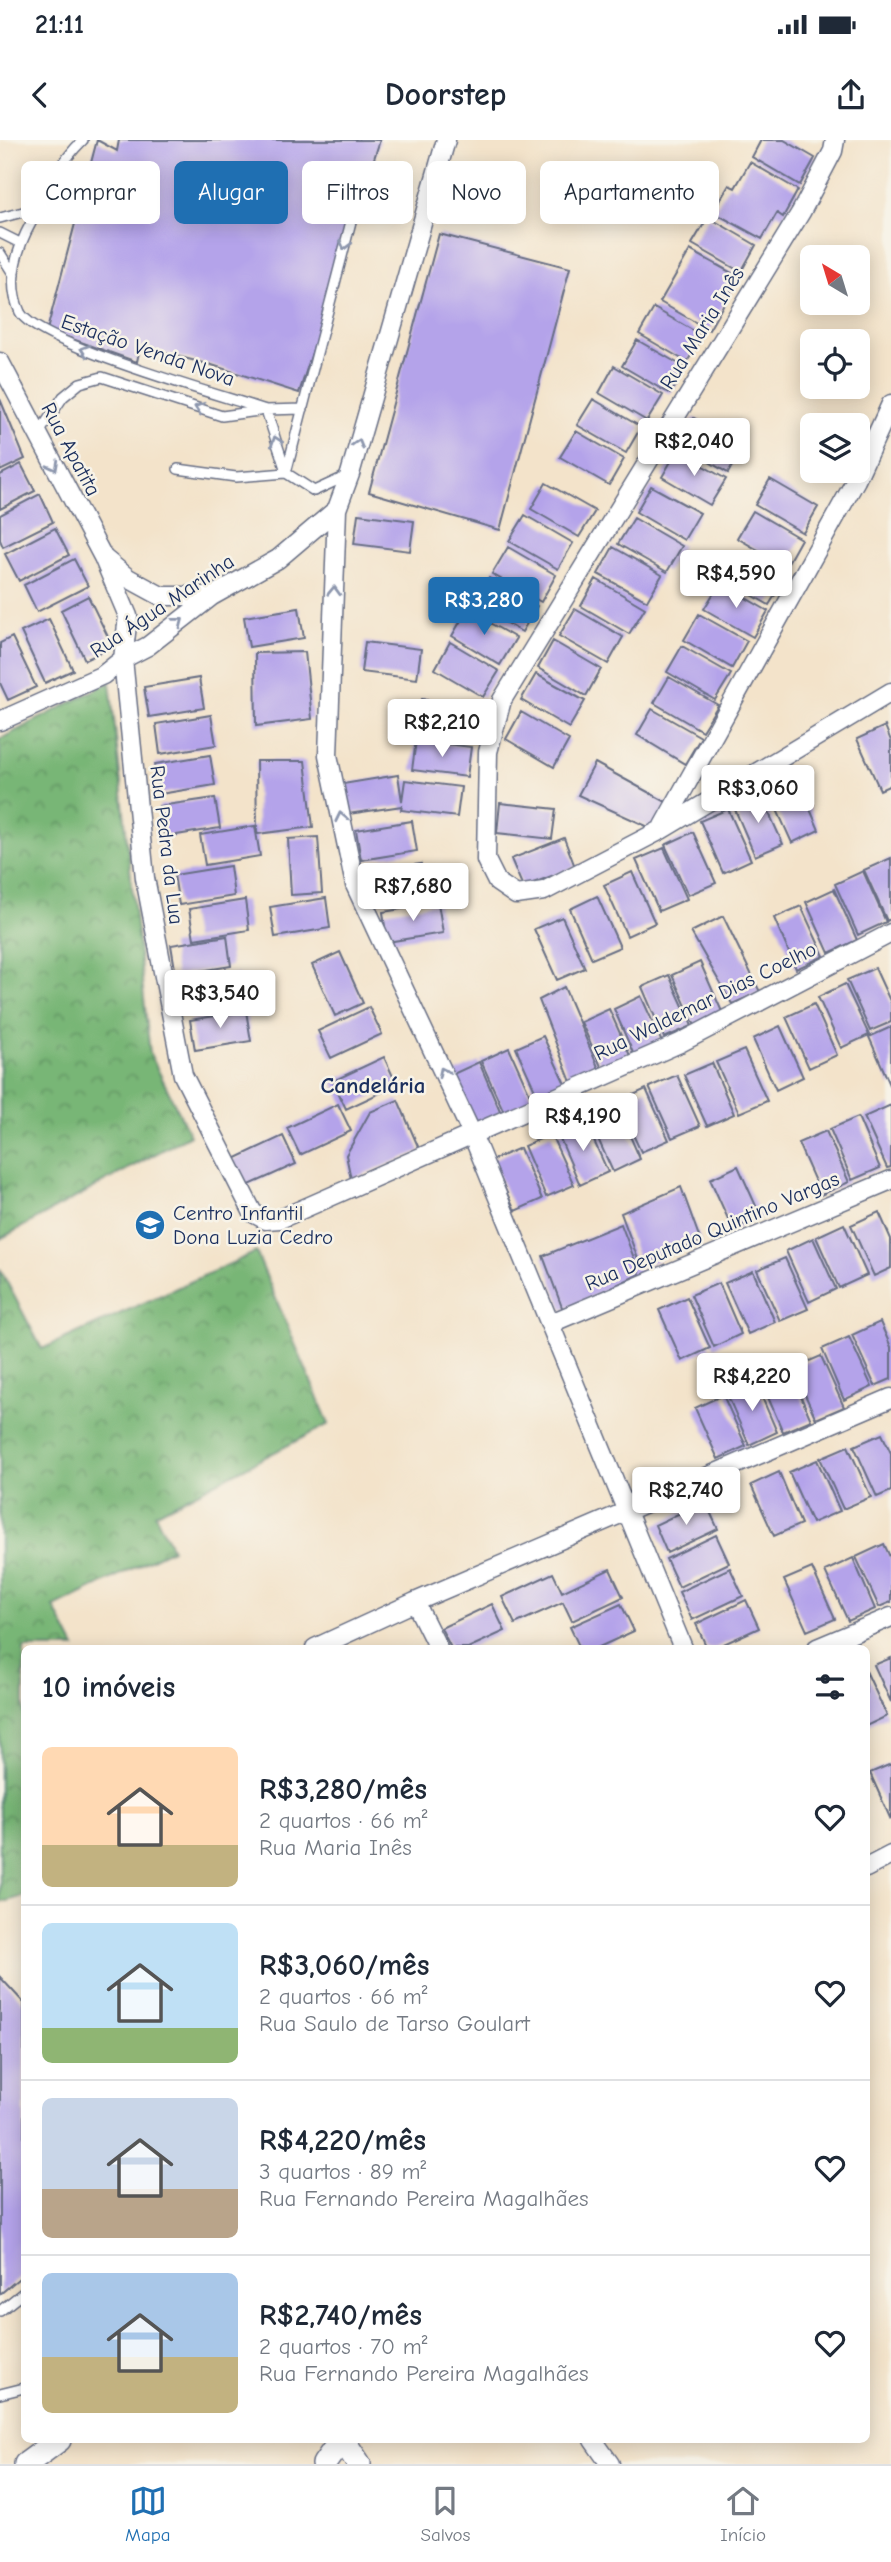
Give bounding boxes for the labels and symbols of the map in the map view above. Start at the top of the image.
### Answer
one-way arrow [339,239,353,251]
north arrow [800,245,870,315]
street label: Rua Maria Inês [655,262,749,394]
street label: Estação Venda Nova [58,309,238,391]
one-way arrow [79,343,91,358]
street label: Rua Apatita [36,398,106,500]
one-way arrow [194,402,206,417]
pin: R$2,040 [629,418,759,478]
one-way arrow [270,436,284,448]
one-way arrow [350,439,364,451]
one-way arrow [45,459,59,472]
street label: Rua Água Marinha [86,549,238,663]
pin: R$4,590 [671,550,801,610]
pin: R$3,280 [419,578,549,637]
one-way arrow [327,585,342,596]
one-way arrow [172,617,184,630]
pin: R$2,210 [377,700,507,759]
street label: Rua Pedra da Lua [145,764,189,926]
pin: R$3,060 [693,766,823,825]
one-way arrow [334,811,349,823]
pin: R$7,680 [348,864,478,923]
street label: Rua Waldemar Dias Coelho [590,937,820,1065]
pin: R$3,540 [155,970,285,1030]
one-way arrow [437,1067,451,1079]
district label: Candelária [321,1072,425,1099]
pin: R$4,190 [518,1094,648,1153]
street label: Rua Deputado Quintino Vargas [581,1166,843,1296]
place label: Centro Infantil Dona Luzia Cedro [173,1201,333,1249]
school or university icon: Centro Infantil Dona Luzia Cedro [133,1208,167,1242]
pin: R$4,220 [687,1354,817,1413]
pin: R$2,740 [621,1468,751,1527]

